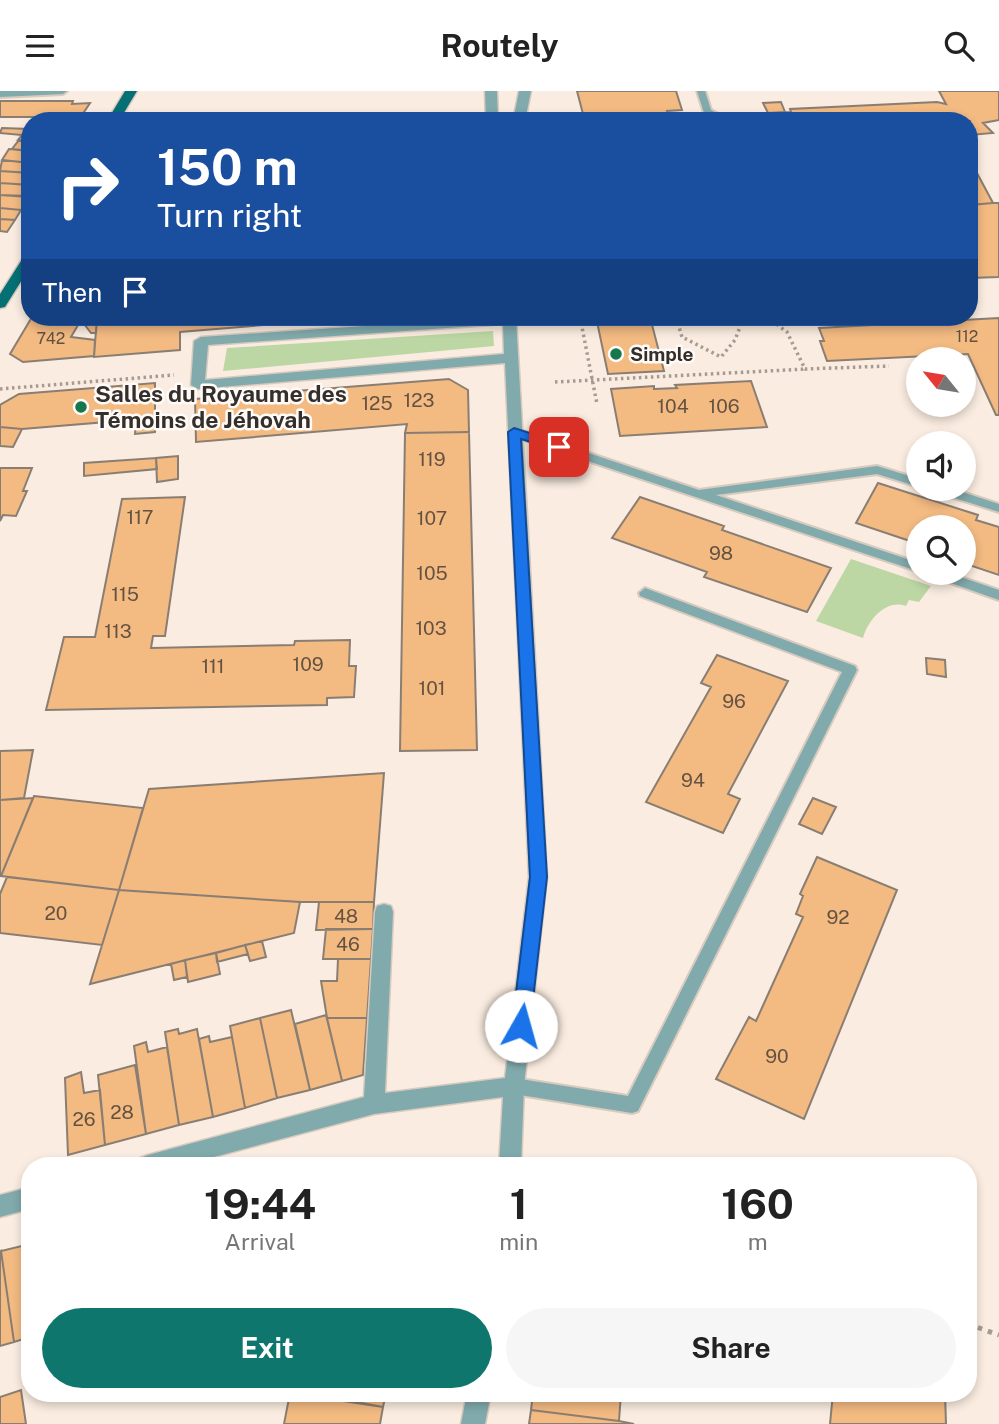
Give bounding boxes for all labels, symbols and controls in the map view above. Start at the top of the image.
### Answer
icon: menu [21,27,59,65]
text: Routely [441,27,559,64]
icon: search [940,27,978,65]
text: 150 m [157,138,298,196]
icon: right [42,140,133,231]
text: Turn right [157,197,302,234]
icon: arrive [116,273,154,311]
text: Then [42,277,102,308]
house number: 112 [956,327,978,346]
house number: 742 [37,329,65,348]
place label: Simple [630,343,694,365]
marker: Simple [608,346,624,362]
north arrow [906,347,976,417]
map controls [906,347,976,585]
place label: Salles du Royaume des Témoins de Jéhovah [95,380,347,433]
house number: 123 [403,389,435,411]
house number: 125 [361,392,393,414]
house number: 104 [657,395,689,417]
house number: 106 [708,395,740,417]
marker: Salles du Royaume des Témoins de Jéhovah [73,399,89,415]
pin [529,417,589,477]
icon: arrive [540,428,578,466]
button: sound [906,431,976,501]
house number: 119 [418,448,446,470]
house number: 117 [127,506,153,528]
house number: 107 [417,507,447,529]
button: search [906,515,976,585]
house number: 98 [709,542,733,564]
house number: 105 [416,562,448,584]
house number: 115 [111,583,139,605]
house number: 103 [415,617,447,639]
house number: 113 [104,620,132,642]
house number: 109 [292,653,324,675]
house number: 111 [201,655,225,677]
house number: 101 [418,677,446,699]
house number: 96 [722,690,746,712]
house number: 94 [681,769,705,791]
house number: 20 [45,902,67,924]
house number: 48 [334,905,358,927]
house number: 92 [826,906,850,928]
house number: 46 [336,933,360,955]
position arrow [484,989,558,1063]
house number: 90 [765,1045,789,1067]
house number: 28 [110,1101,134,1123]
house number: 26 [72,1108,96,1130]
text: 19:44 [204,1179,316,1228]
text: 1 [510,1179,528,1228]
text: 160 [721,1179,794,1228]
text: Arrival [225,1228,296,1255]
text: min [499,1228,538,1255]
text: m [748,1228,768,1255]
button: Exit [42,1308,492,1388]
button: Share [506,1308,956,1388]

